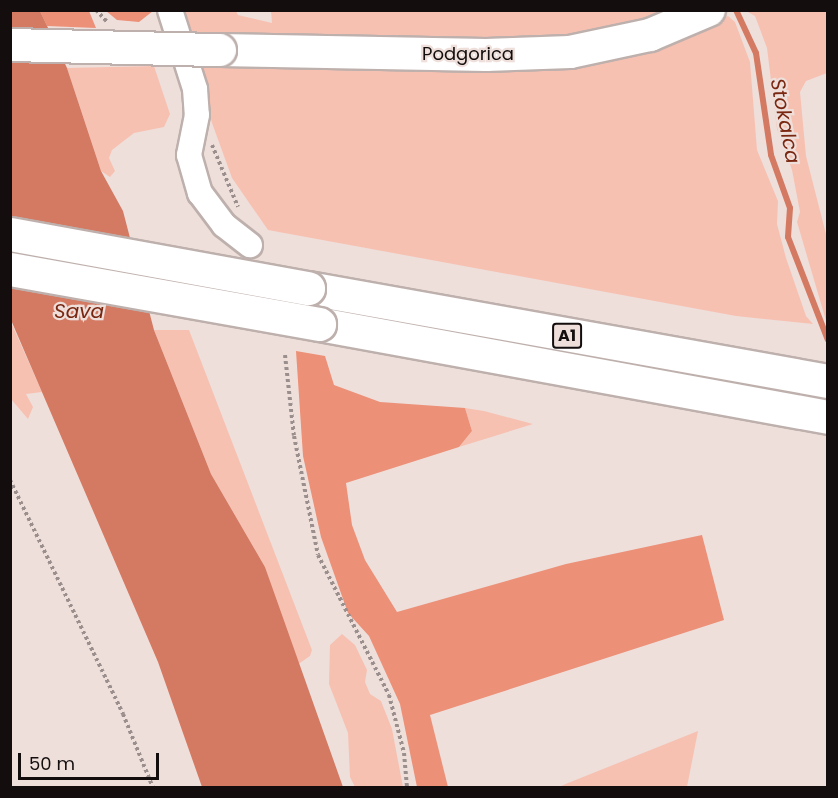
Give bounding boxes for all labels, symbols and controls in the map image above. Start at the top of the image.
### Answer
street label: Podgorica [422,43,514,65]
water label: Stokalca [765,76,805,166]
water label: Sava [54,299,104,323]
road number: A1 [552,323,582,349]
scale bar [21,741,162,779]
text: 50 m [29,751,75,776]

